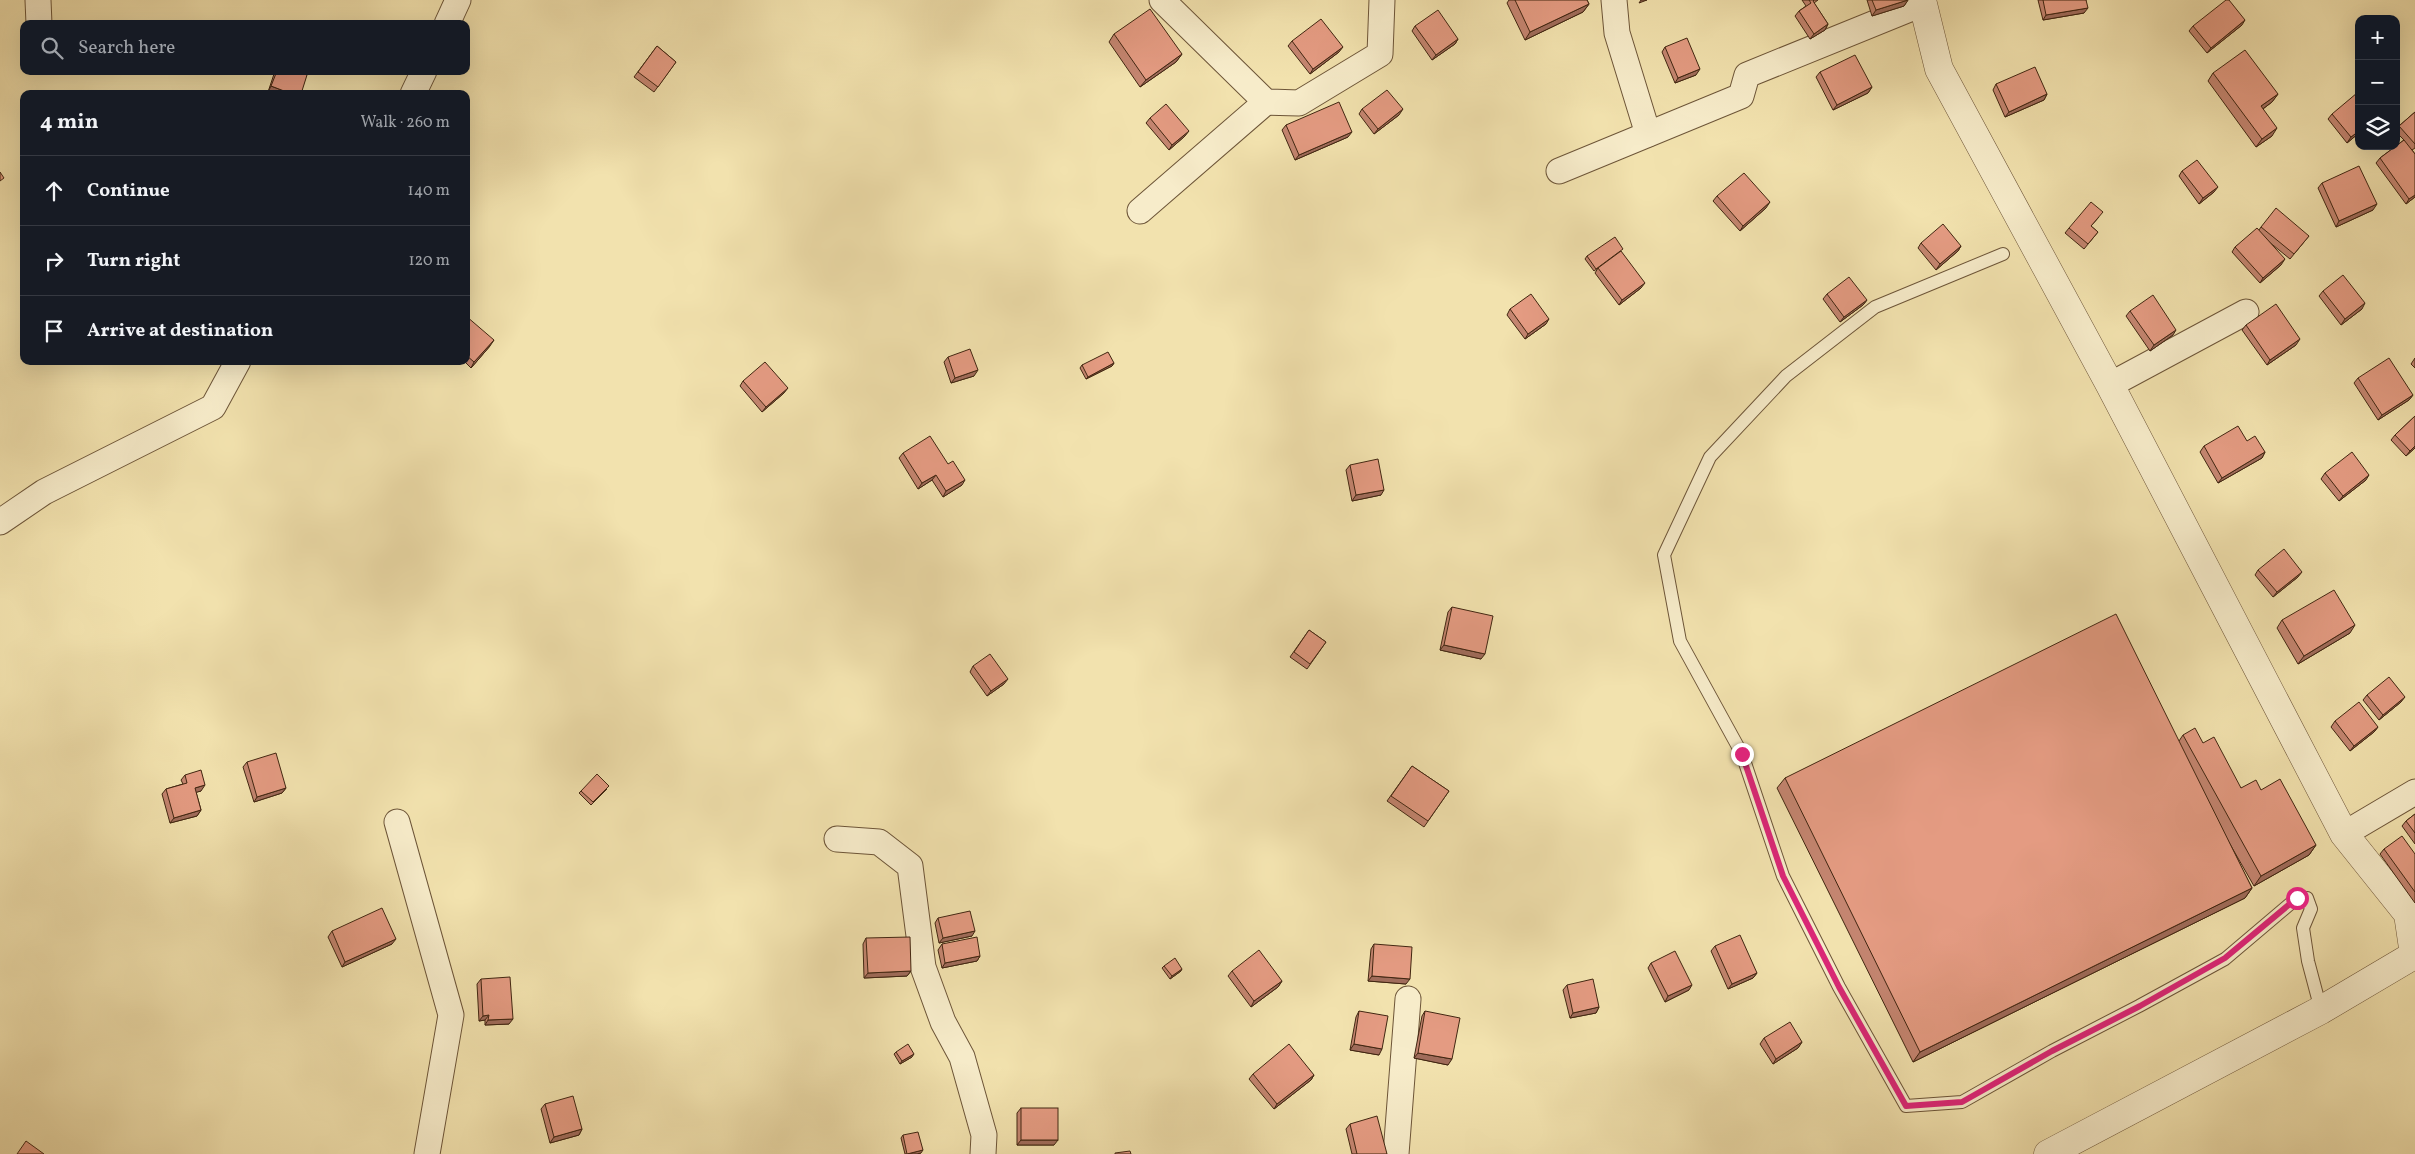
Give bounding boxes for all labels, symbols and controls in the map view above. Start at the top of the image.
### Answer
map controls [2355,15,2400,150]
button: + [2355,15,2400,60]
search box [20,20,470,75]
icon: search [38,34,66,62]
text: Search here [78,35,175,61]
button: − [2355,60,2400,105]
button: layers [2355,105,2400,150]
text: 4 min [40,108,99,137]
text: Walk · 260 m [360,112,450,134]
icon: ahead [40,177,68,205]
text: Continue [87,178,170,204]
text: 140 m [408,180,450,202]
icon: right [40,247,68,275]
text: Turn right [87,248,180,274]
text: 120 m [408,250,450,272]
icon: arrive [40,317,68,345]
text: Arrive at destination [87,318,273,344]
route end [1731,743,1754,766]
route start [2286,887,2309,910]

